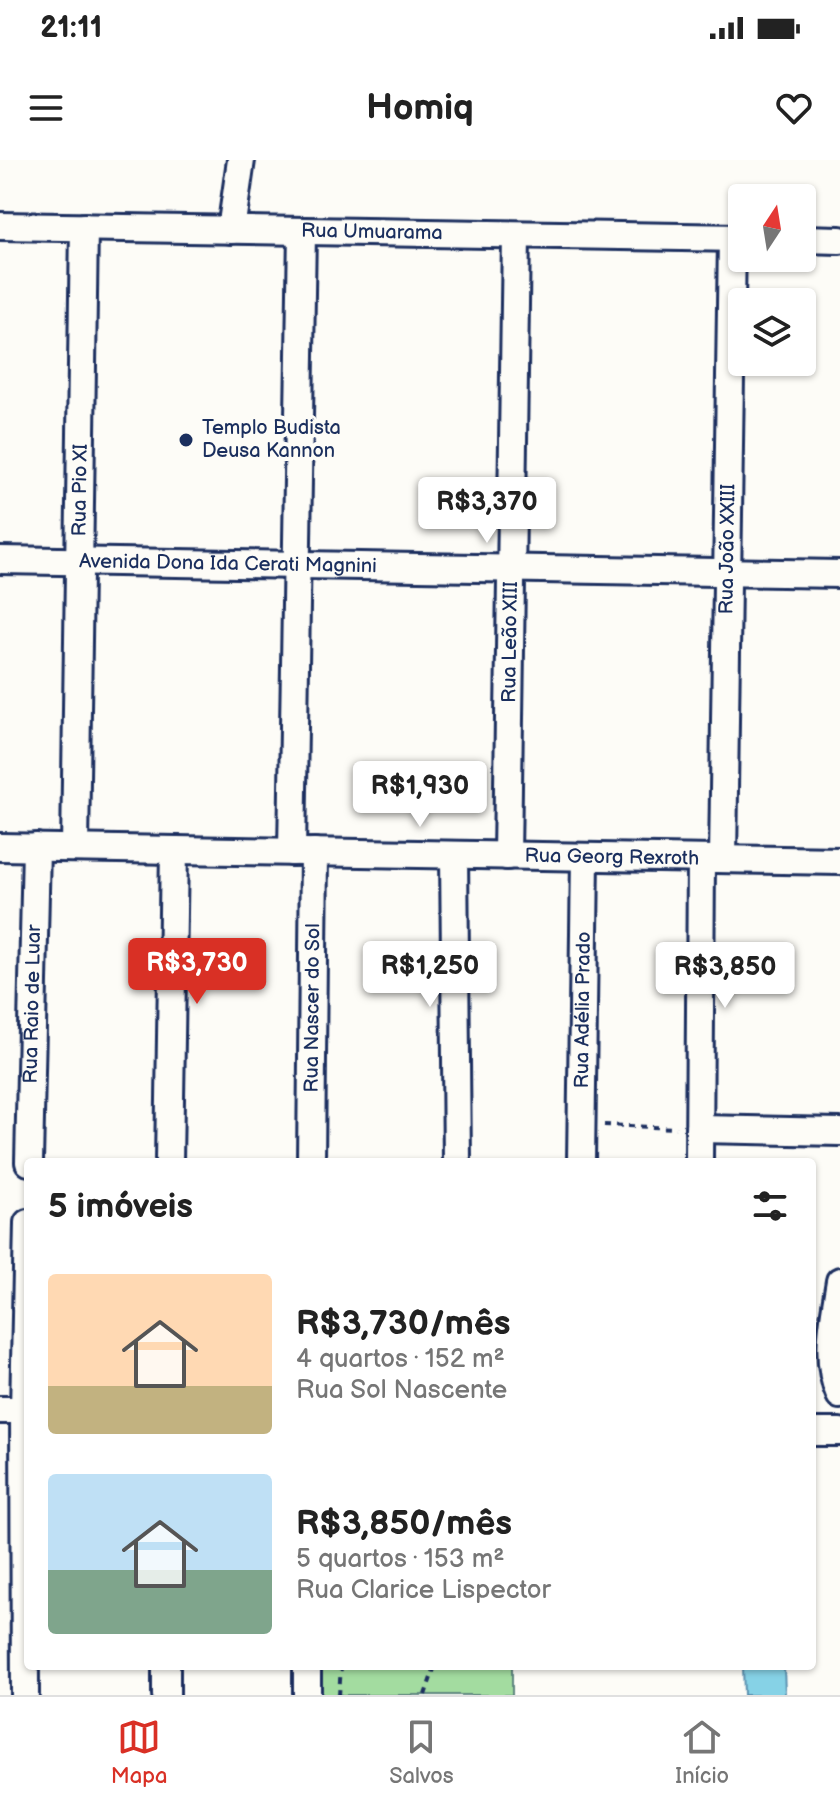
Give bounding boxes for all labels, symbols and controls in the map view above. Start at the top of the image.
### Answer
text: 21:11 [40,10,102,46]
icon: menu [24,86,68,130]
icon: heart [772,86,816,130]
text: Homiq [366,87,474,130]
north arrow [728,184,816,272]
map controls [728,184,816,376]
street label: Rua Umuarama [301,219,443,245]
button: layers [728,288,816,376]
place label: Templo Budista Deusa Kannon [202,416,341,463]
marker: Templo Budista Deusa Kannon [177,431,195,449]
street label: Rua Pio XI [68,444,93,536]
pin: R$3,370 [413,477,561,545]
street label: Rua João XXIII [715,483,740,615]
text: R$3,370 [436,487,538,518]
street label: Avenida Dona Ida Cerati Magnini [79,549,377,578]
street label: Rua Leão XIII [497,581,523,703]
pin: R$1,930 [346,761,494,829]
text: R$1,930 [371,771,469,802]
street label: Rua Georg Rexroth [524,844,699,871]
street label: Rua Raio de Luar [19,923,46,1084]
street label: Rua Nascer do Sol [300,923,325,1093]
street label: Rua Adélia Prado [570,931,596,1089]
pin: R$3,730 [123,938,271,1006]
pin: R$1,250 [356,941,504,1009]
pin: R$3,850 [651,942,799,1010]
text: R$3,730 [146,948,248,979]
text: R$1,250 [381,951,479,982]
text: R$3,850 [674,952,776,983]
icon: filters [748,1184,792,1228]
text: 5 imóveis [48,1186,193,1227]
text: R$3,730/mês [296,1303,511,1344]
icon: home [112,1306,208,1402]
text: 4 quartos · 152 m² [296,1344,505,1375]
text: Rua Sol Nascente [296,1375,507,1406]
text: R$3,850/mês [296,1503,512,1544]
icon: home [112,1506,208,1602]
text: 5 quartos · 153 m² [296,1544,504,1575]
text: Rua Clarice Lispector [296,1575,551,1606]
tab: Mapa [111,1715,168,1790]
tab: Salvos [389,1715,454,1790]
tab: Início [675,1715,729,1790]

